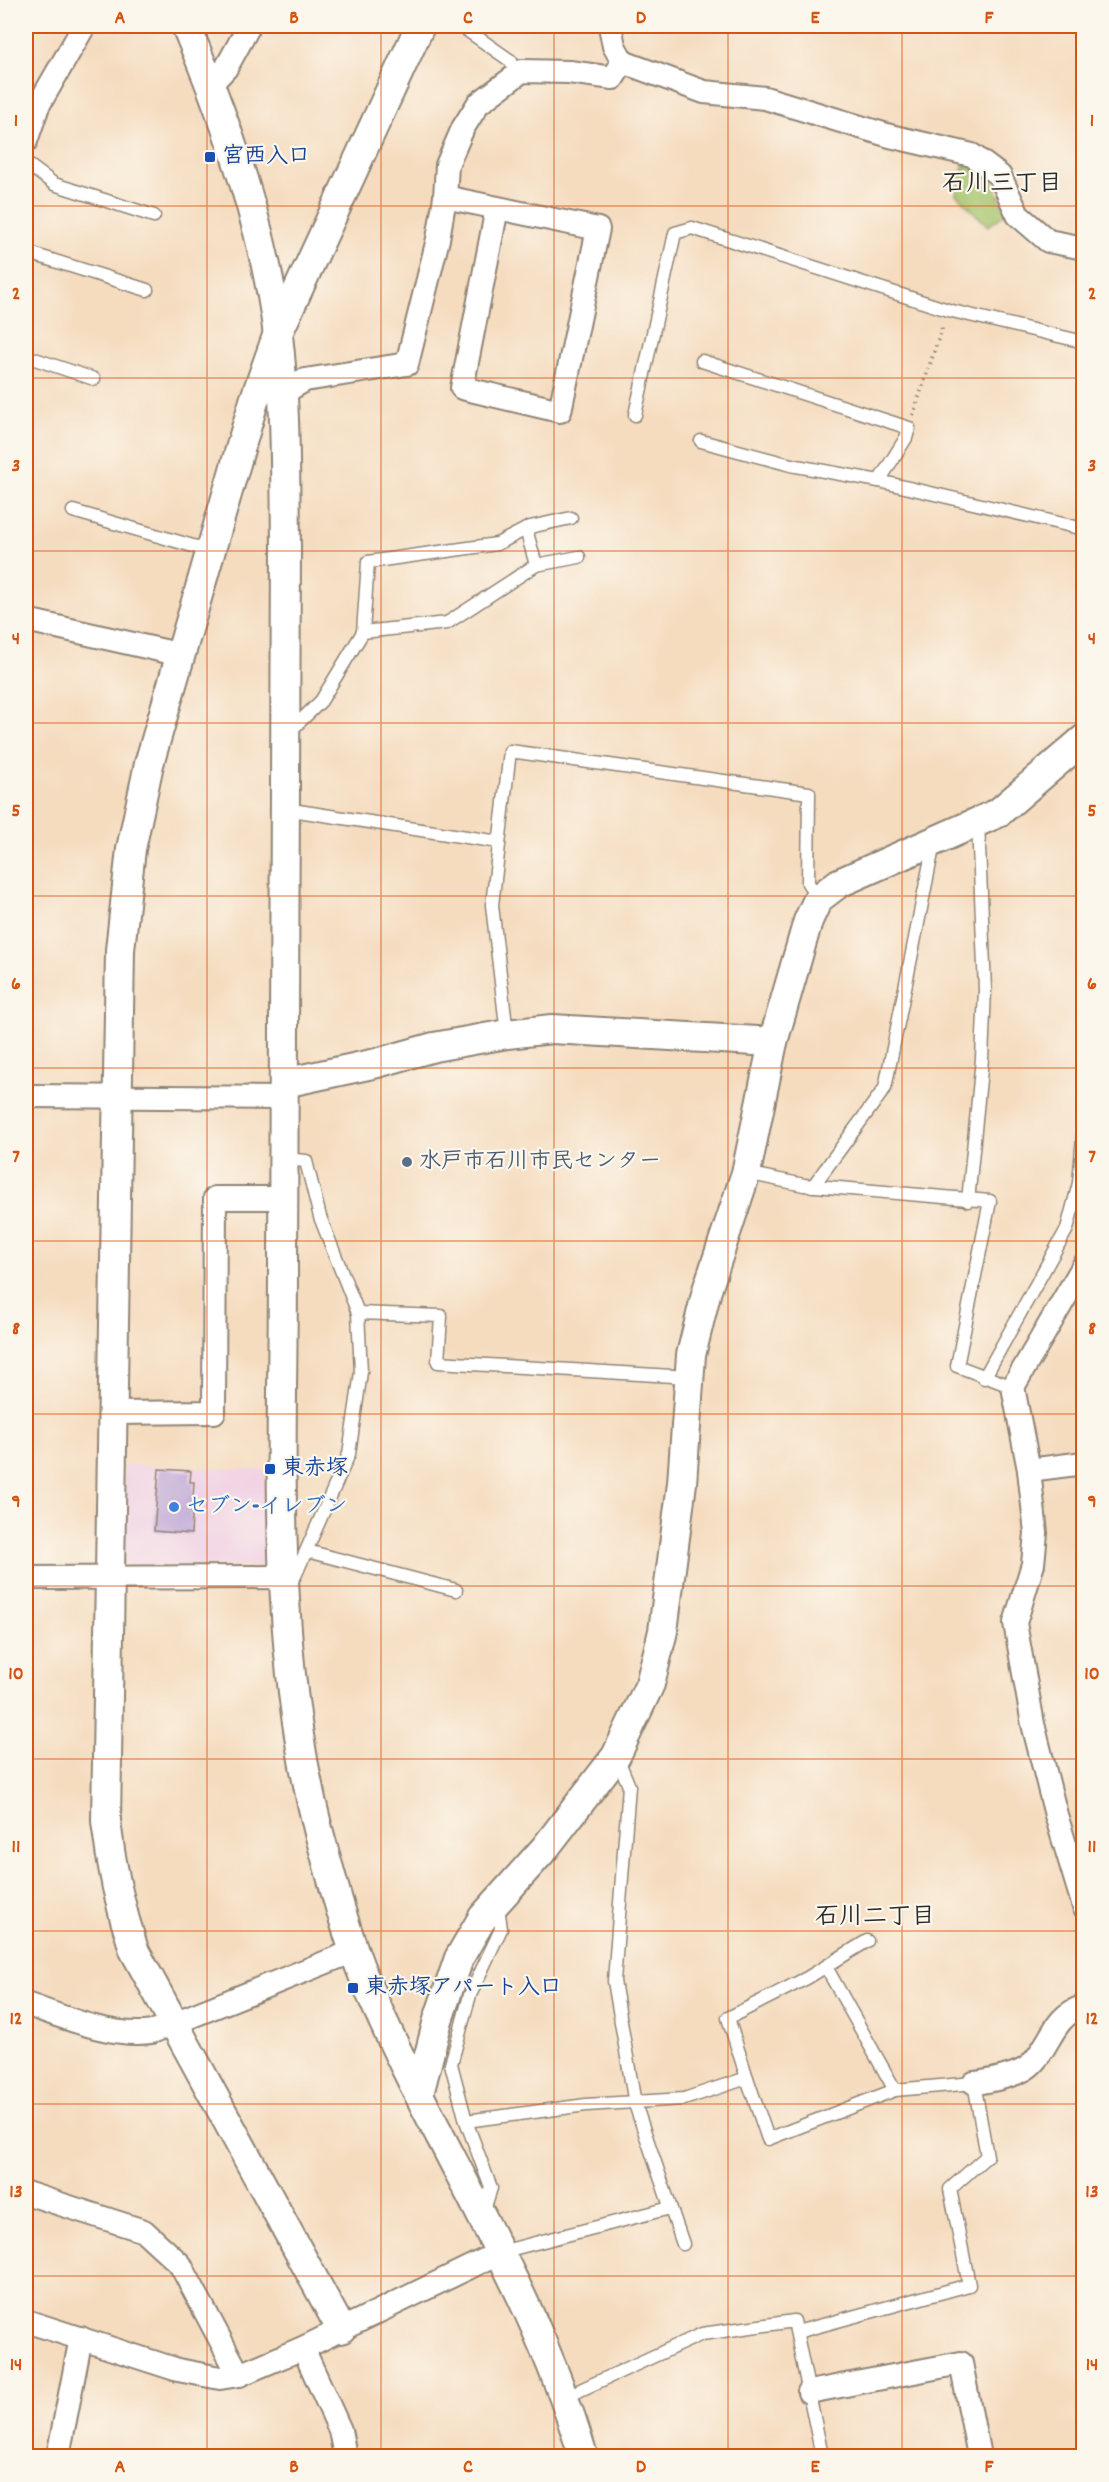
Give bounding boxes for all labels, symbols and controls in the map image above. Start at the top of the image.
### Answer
text: A [115,5,126,33]
text: B [289,5,299,33]
text: C [463,5,473,33]
text: D [636,5,647,33]
text: E [810,5,820,33]
text: F [985,5,995,33]
text: 1 [14,108,18,136]
text: 1 [1090,108,1094,136]
place label: 宮西入口 [222,142,310,173]
marker: 宮西入口 [203,150,217,164]
district label: 石川三丁目 [942,168,1062,202]
text: 2 [12,281,20,309]
text: 2 [1088,281,1096,309]
text: 3 [12,453,20,481]
text: 3 [1088,453,1096,481]
text: 4 [12,626,20,654]
text: 4 [1088,626,1096,654]
text: 5 [11,798,21,826]
text: 5 [1087,798,1097,826]
text: 6 [11,971,21,999]
text: 6 [1087,971,1097,999]
text: 7 [12,1144,20,1172]
text: 7 [1088,1144,1096,1172]
place label: 水戸市石川市民センター [419,1147,661,1178]
marker: 水戸市石川市民センター [400,1155,414,1169]
text: 8 [12,1316,20,1344]
text: 8 [1088,1316,1096,1344]
place label: 東赤塚 [282,1454,348,1485]
marker: 東赤塚 [263,1462,277,1476]
text: 9 [11,1489,21,1517]
text: 9 [1087,1489,1097,1517]
place label: セブン-イレブン [186,1492,348,1523]
marker: セブン-イレブン [167,1500,181,1514]
text: 10 [8,1661,24,1689]
text: 10 [1084,1661,1100,1689]
text: 11 [12,1834,20,1862]
text: 11 [1088,1834,1096,1862]
district label: 石川二丁目 [815,1901,935,1935]
place label: 東赤塚アパート入口 [365,1973,562,2004]
marker: 東赤塚アパート入口 [346,1981,360,1995]
text: 12 [9,2006,23,2034]
text: 12 [1085,2006,1099,2034]
text: 13 [9,2179,23,2207]
text: 13 [1085,2179,1099,2207]
text: 14 [10,2352,22,2380]
text: 14 [1086,2352,1098,2380]
text: A [115,2454,126,2482]
text: B [289,2454,299,2482]
text: C [463,2454,473,2482]
text: D [636,2454,647,2482]
text: E [810,2454,820,2482]
text: F [985,2454,995,2482]

